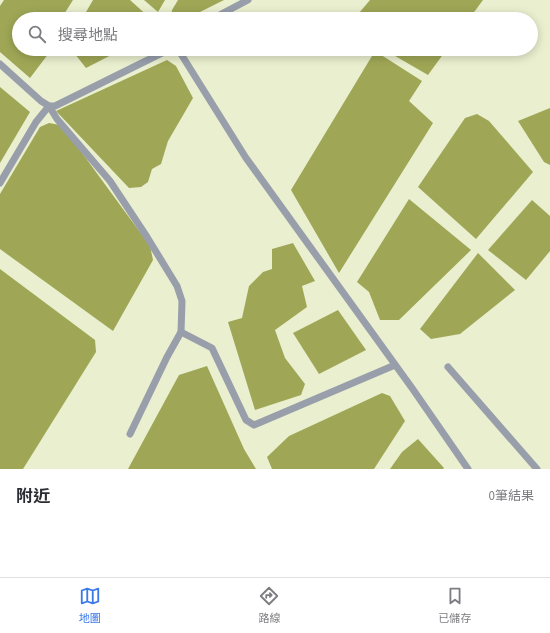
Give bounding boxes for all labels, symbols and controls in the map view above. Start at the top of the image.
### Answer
search box [12,12,538,56]
icon: search [26,23,48,45]
text: 搜尋地點 [58,25,118,46]
text: 附近 [16,485,50,509]
text: 0筆結果 [489,487,534,505]
tab: 地圖 [79,585,101,626]
tab: 路線 [258,585,280,626]
tab: 已儲存 [438,585,471,626]

